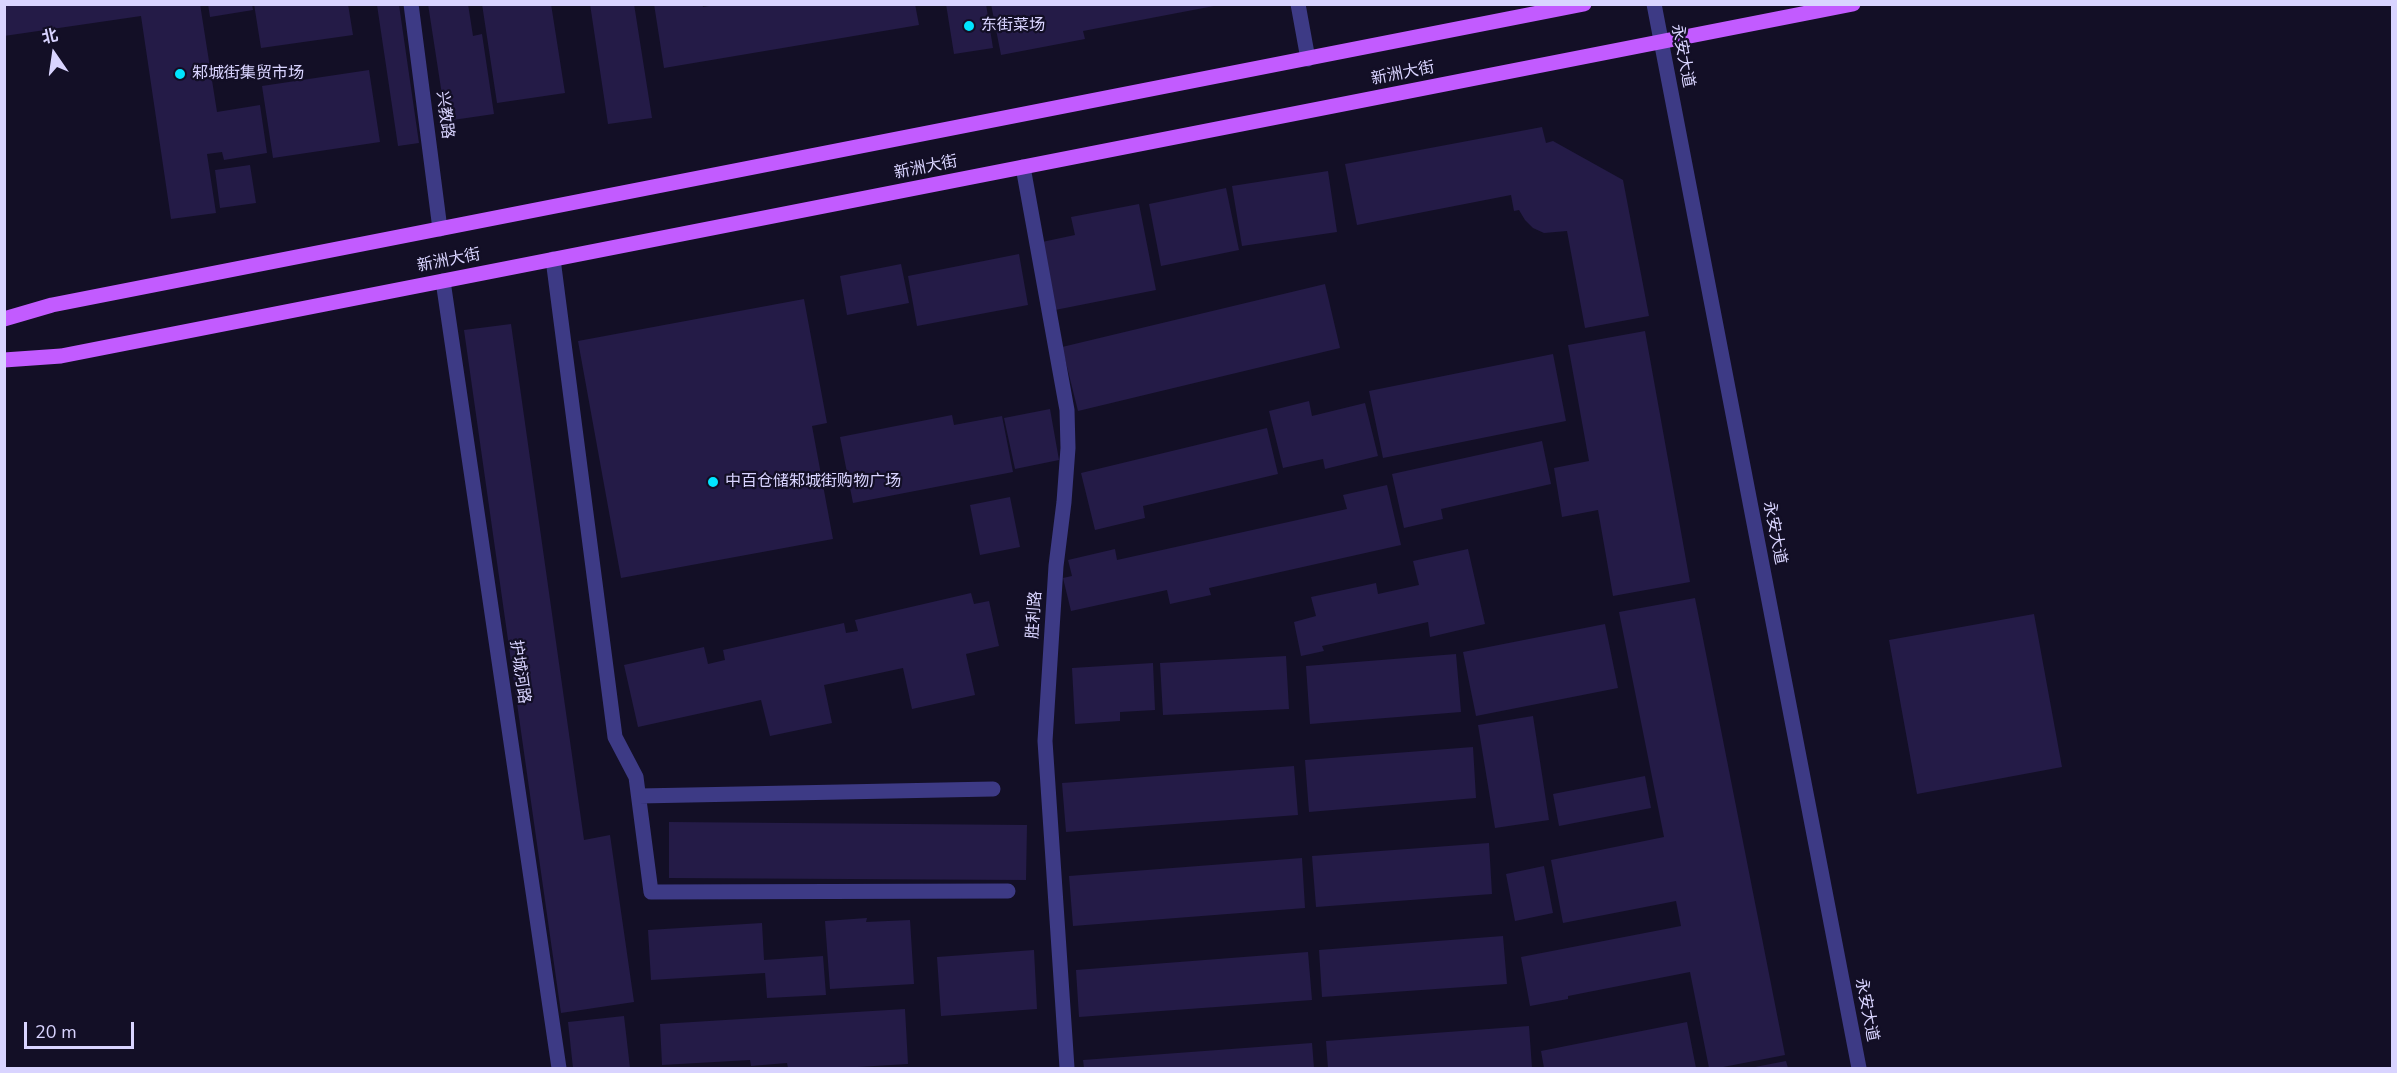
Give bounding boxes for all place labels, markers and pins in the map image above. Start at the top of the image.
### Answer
place label: 东街菜场 [981,16,1045,36]
marker: 东街菜场 [962,19,976,33]
place label: 邾城街集贸市场 [192,64,304,84]
marker: 邾城街集贸市场 [173,67,187,81]
place label: 中百仓储邾城街购物广场 [725,472,901,492]
marker: 中百仓储邾城街购物广场 [706,475,720,489]

